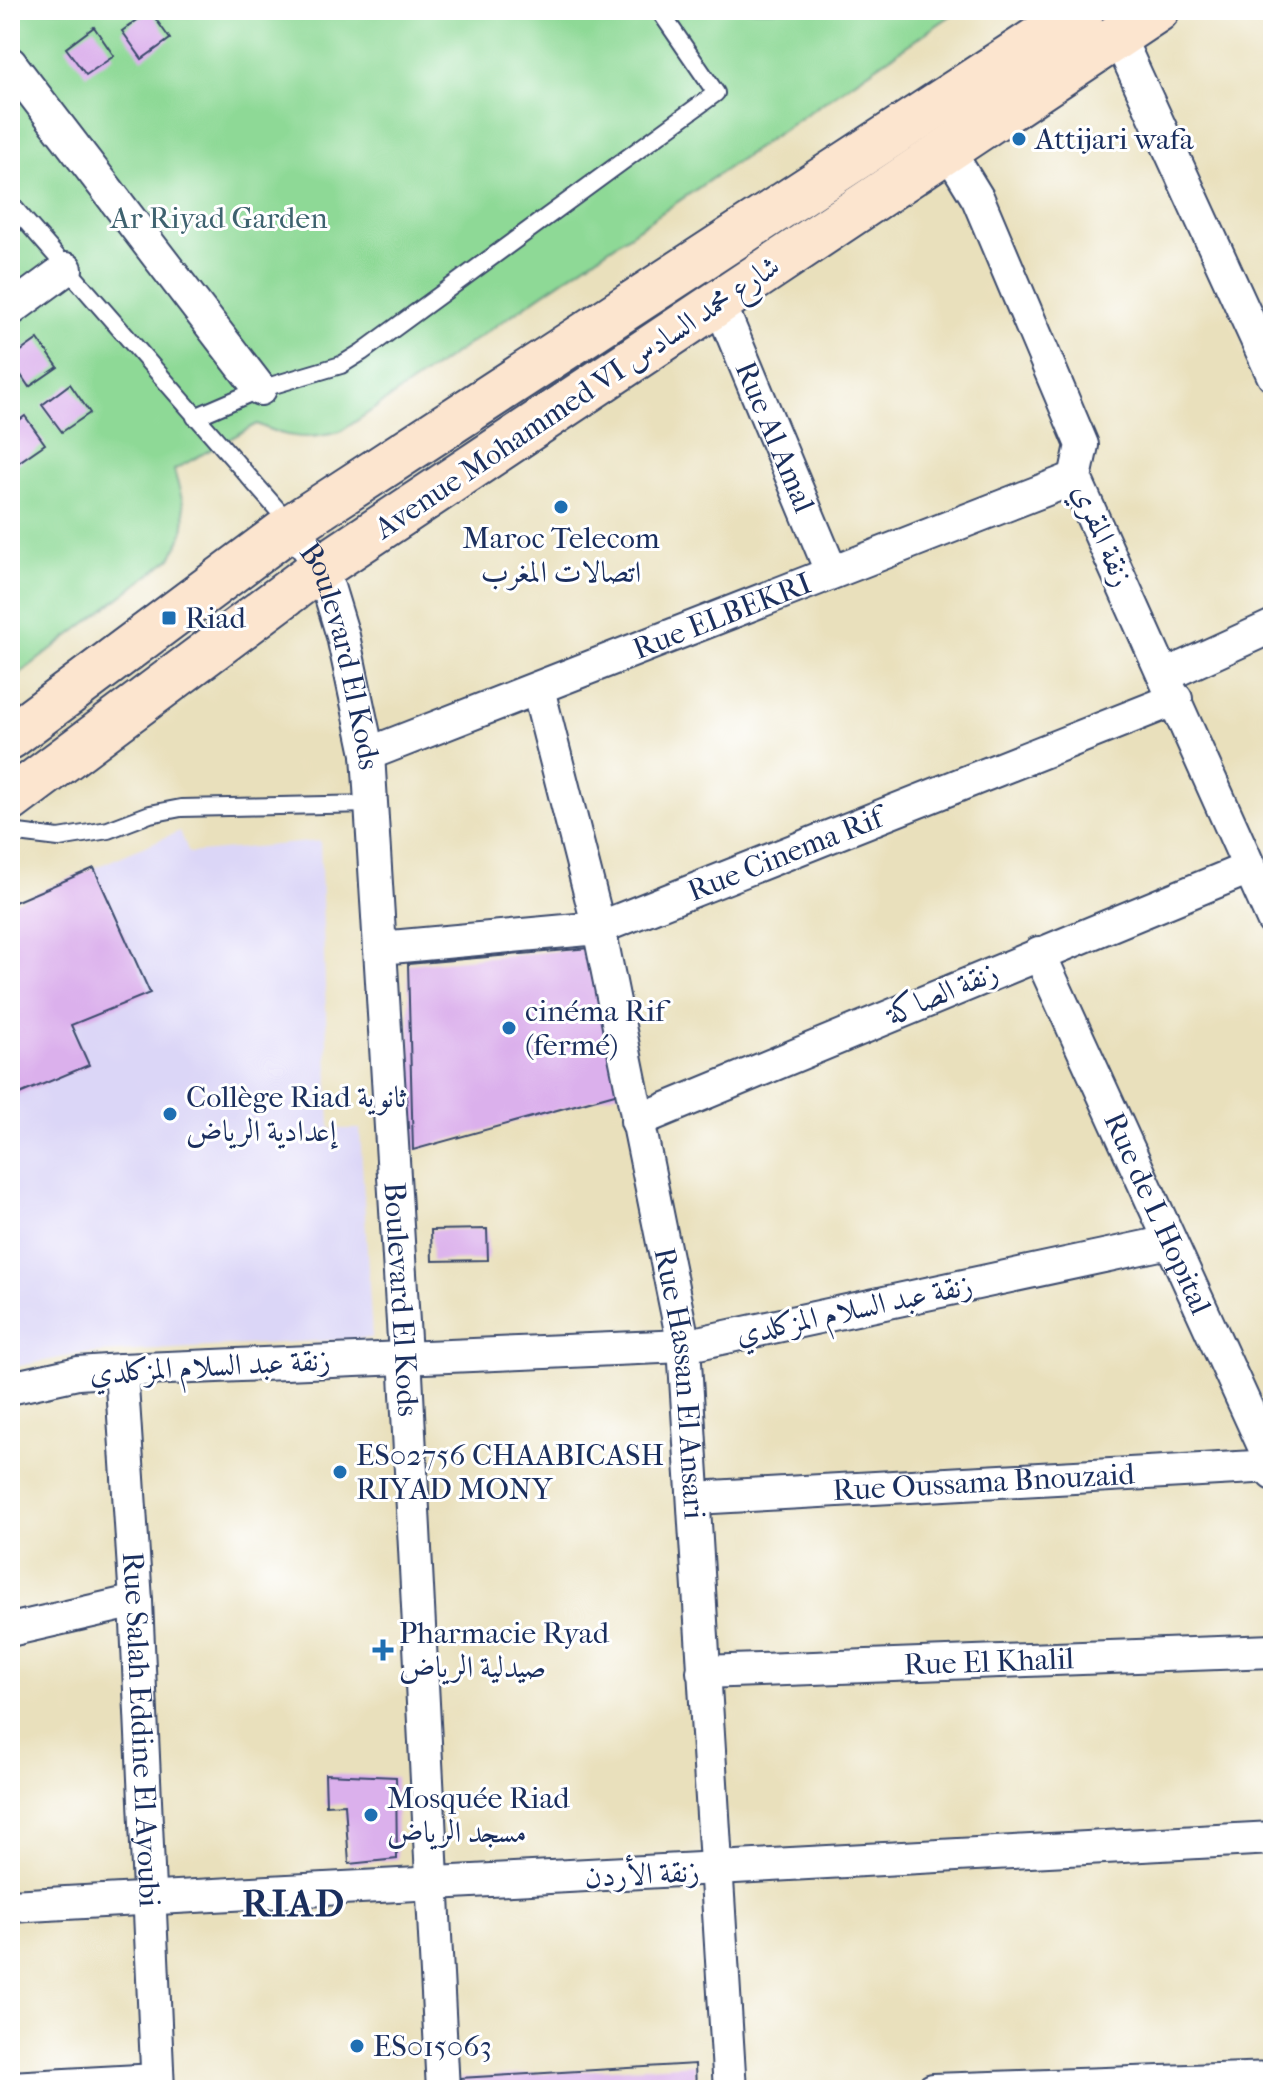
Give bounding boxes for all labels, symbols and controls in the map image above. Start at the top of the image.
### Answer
place label: Attijari wafa [1034,122,1195,157]
marker: Attijari wafa [1010,130,1028,148]
park label: Ar Riyad Garden [109,201,328,236]
street label: Avenue Mohammed VI شارع محمد السادس [367,248,790,553]
street label: Rue Al Amal [728,356,822,518]
street label: زنقة المقري [1060,478,1140,594]
marker: Maroc Telecom اتصالات المغرب [552,498,570,516]
place label: Maroc Telecom اتصالات المغرب [462,521,660,591]
street label: Boulevard El Kods [292,536,386,771]
street label: Rue ELBEKRI [628,566,816,667]
place label: Riad [185,601,246,636]
marker: Riad [160,609,178,627]
street label: Rue Cinema Rif [683,798,893,909]
street label: زنقة الصاكة [879,953,1003,1033]
place label: cinéma Rif (fermé) [525,994,671,1063]
marker: cinéma Rif (fermé) [500,1019,518,1037]
place label: Collège Riad ثانوية إعدادية الرياض [186,1080,407,1150]
marker: Collège Riad ثانوية إعدادية الرياض [161,1105,179,1123]
street label: Rue de L Hopital [1096,1107,1218,1320]
street label: Boulevard El Kods [376,1181,425,1418]
street label: Rue Hassan El Ansari [646,1245,712,1520]
street label: زنقة عبد السلام المزكلدي [732,1267,977,1360]
street label: زنقة عبد السلام المزكلدي [89,1343,332,1398]
place label: ES02756 CHAABICASH RIYAD MONY [356,1438,664,1507]
street label: Rue Oussama Bnouzaid [832,1457,1136,1508]
marker: ES02756 CHAABICASH RIYAD MONY [331,1463,349,1481]
street label: Rue Salah Eddine El Ayoubi [115,1551,167,1908]
place label: Pharmacie Ryad صيدلية الرياض [399,1616,610,1685]
marker: Pharmacie Ryad صيدلية الرياض [374,1641,392,1659]
street label: Rue El Khalil [903,1641,1075,1683]
place label: Mosquée Riad مسجد الرياض [387,1781,570,1850]
marker: Mosquée Riad مسجد الرياض [362,1806,380,1824]
street label: زنقة الأردن [583,1850,700,1895]
district label: RIAD [242,1881,346,1926]
place label: ES015063 [373,2029,492,2064]
marker: ES015063 [348,2037,366,2055]

